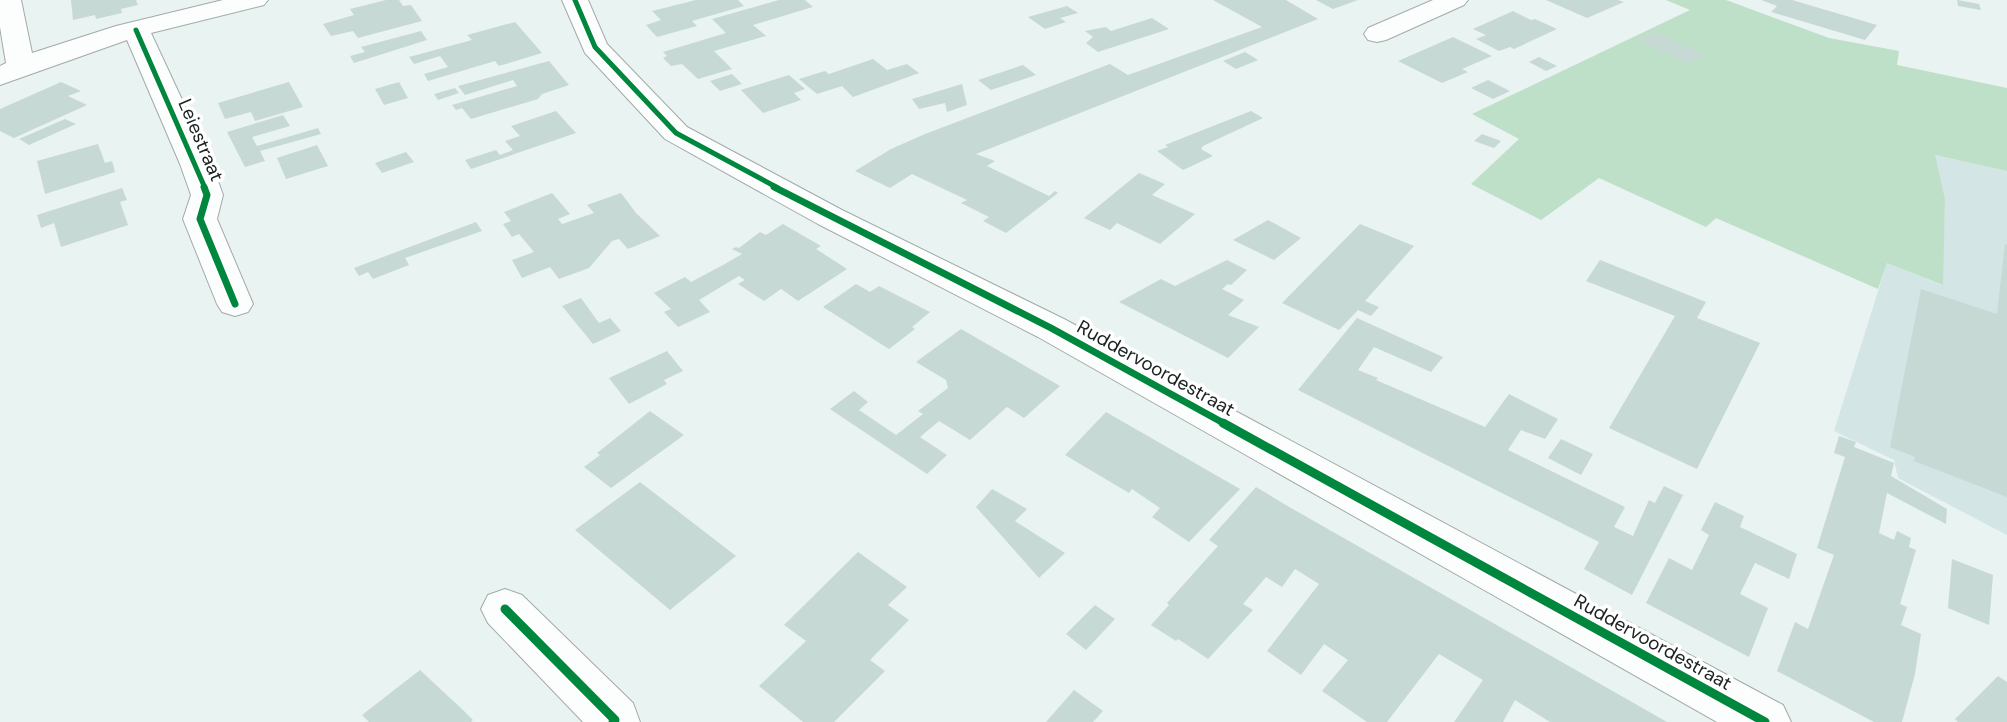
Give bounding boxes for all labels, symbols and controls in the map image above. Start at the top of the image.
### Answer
street label: Leiestraat [172,95,230,185]
street label: Ruddervoordestraat [1073,314,1239,422]
street label: Ruddervoordestraat [1570,588,1736,696]

